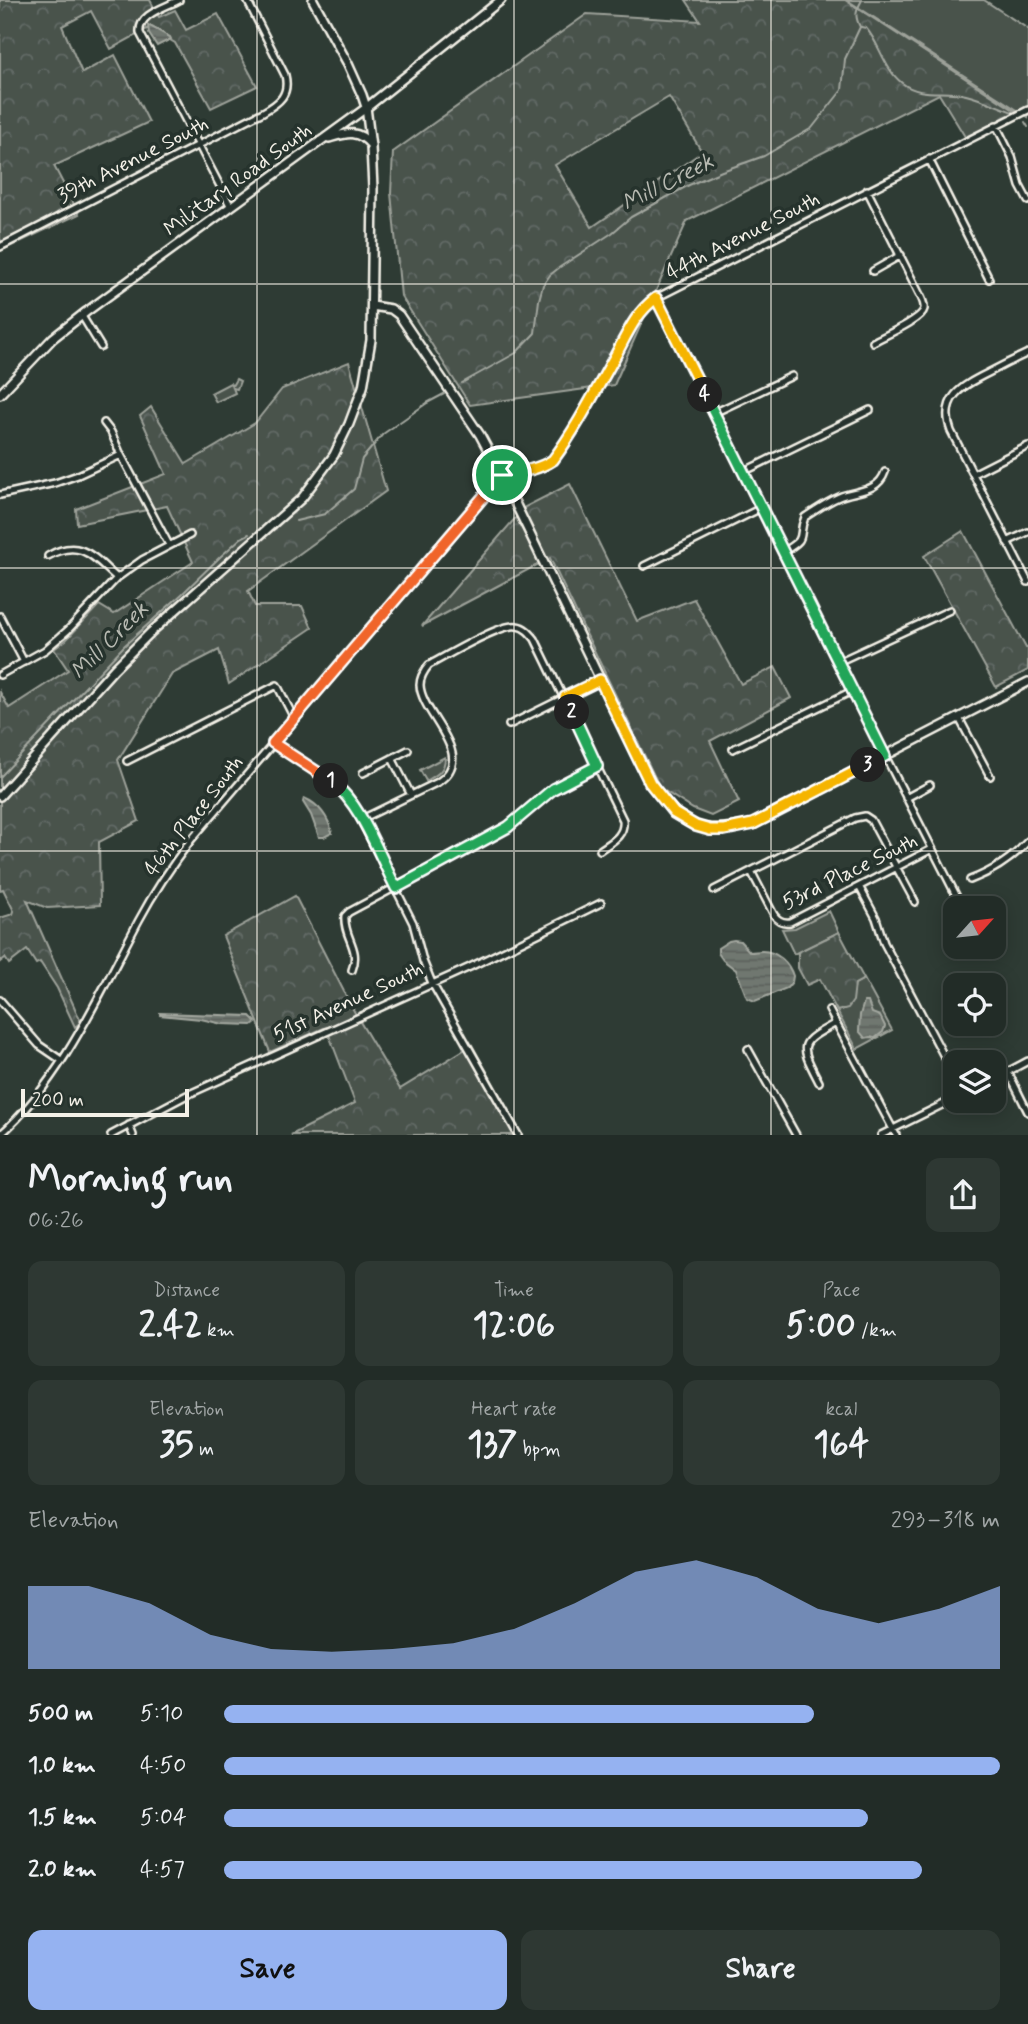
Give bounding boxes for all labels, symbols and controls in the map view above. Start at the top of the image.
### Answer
street label: 39th Avenue South [53,110,213,210]
street label: Military Road South [158,117,318,243]
water label: Mill Creek [617,147,719,219]
street label: 44th Avenue South [661,185,825,287]
pin: 4 [688,378,722,412]
text: 4 [699,382,710,407]
pin [472,445,532,505]
icon: arrive [483,456,521,494]
water label: Mill Creek [64,595,156,687]
pin: 2 [554,694,590,730]
text: 2 [567,699,576,724]
pin: 3 [850,748,886,782]
street label: 46th Place South [138,750,250,882]
text: 3 [863,752,872,777]
pin: 1 [314,764,348,798]
text: 1 [326,768,335,793]
street label: 53rd Place South [777,827,923,917]
north arrow [943,896,1006,959]
map controls [943,896,1006,1113]
street label: 51st Avenue South [268,955,428,1049]
button: locate [943,973,1006,1036]
button: layers [943,1050,1006,1113]
scale bar [21,1086,189,1118]
text: 200 m [32,1088,84,1113]
text: Morning run [28,1155,233,1204]
button: share [926,1158,1000,1232]
text: 06:26 [28,1206,84,1236]
text: Distance [153,1278,220,1303]
text: Time [494,1278,534,1303]
text: Pace [822,1278,860,1303]
text: 2.42 [139,1303,202,1349]
text: 12:06 [473,1303,555,1349]
text: 5:00 [786,1303,856,1349]
text: km [202,1318,235,1343]
text: /km [856,1318,897,1343]
text: Elevation [149,1397,224,1422]
text: Heart rate [471,1397,557,1422]
text: kcal [825,1397,857,1422]
text: 35 [159,1422,194,1468]
text: 137 [467,1422,517,1468]
text: 164 [814,1422,869,1468]
text: m [194,1437,214,1462]
text: bpm [517,1437,561,1462]
text: Elevation [28,1506,119,1536]
text: 293–318 m [891,1506,1000,1536]
text: 500 m [28,1699,93,1729]
text: 5:10 [140,1699,183,1729]
text: 1.0 km [28,1751,96,1781]
text: 4:50 [140,1751,186,1781]
text: 1.5 km [28,1803,97,1833]
text: 5:04 [140,1803,187,1833]
text: 2.0 km [28,1855,97,1885]
text: 4:57 [140,1855,185,1885]
button: Save [28,1930,507,2010]
button: Share [521,1930,1000,2010]

